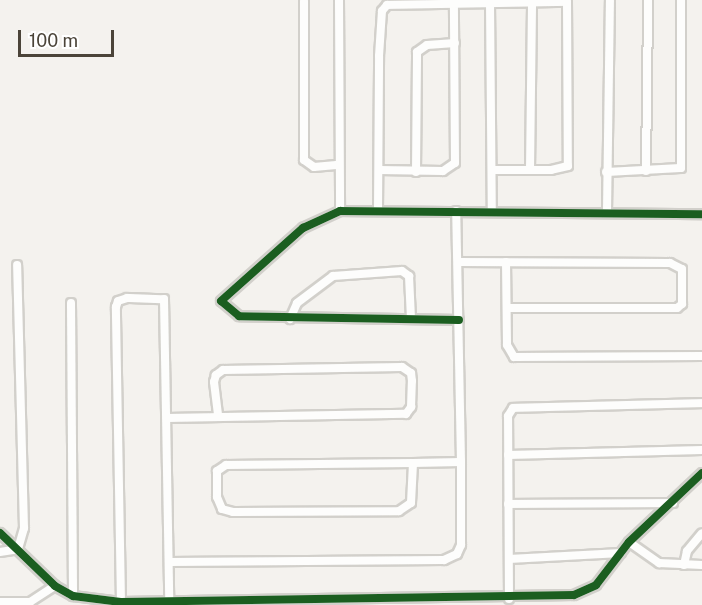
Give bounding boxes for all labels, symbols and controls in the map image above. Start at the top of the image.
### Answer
scale bar [21,18,117,56]
text: 100 m [29,30,78,51]

